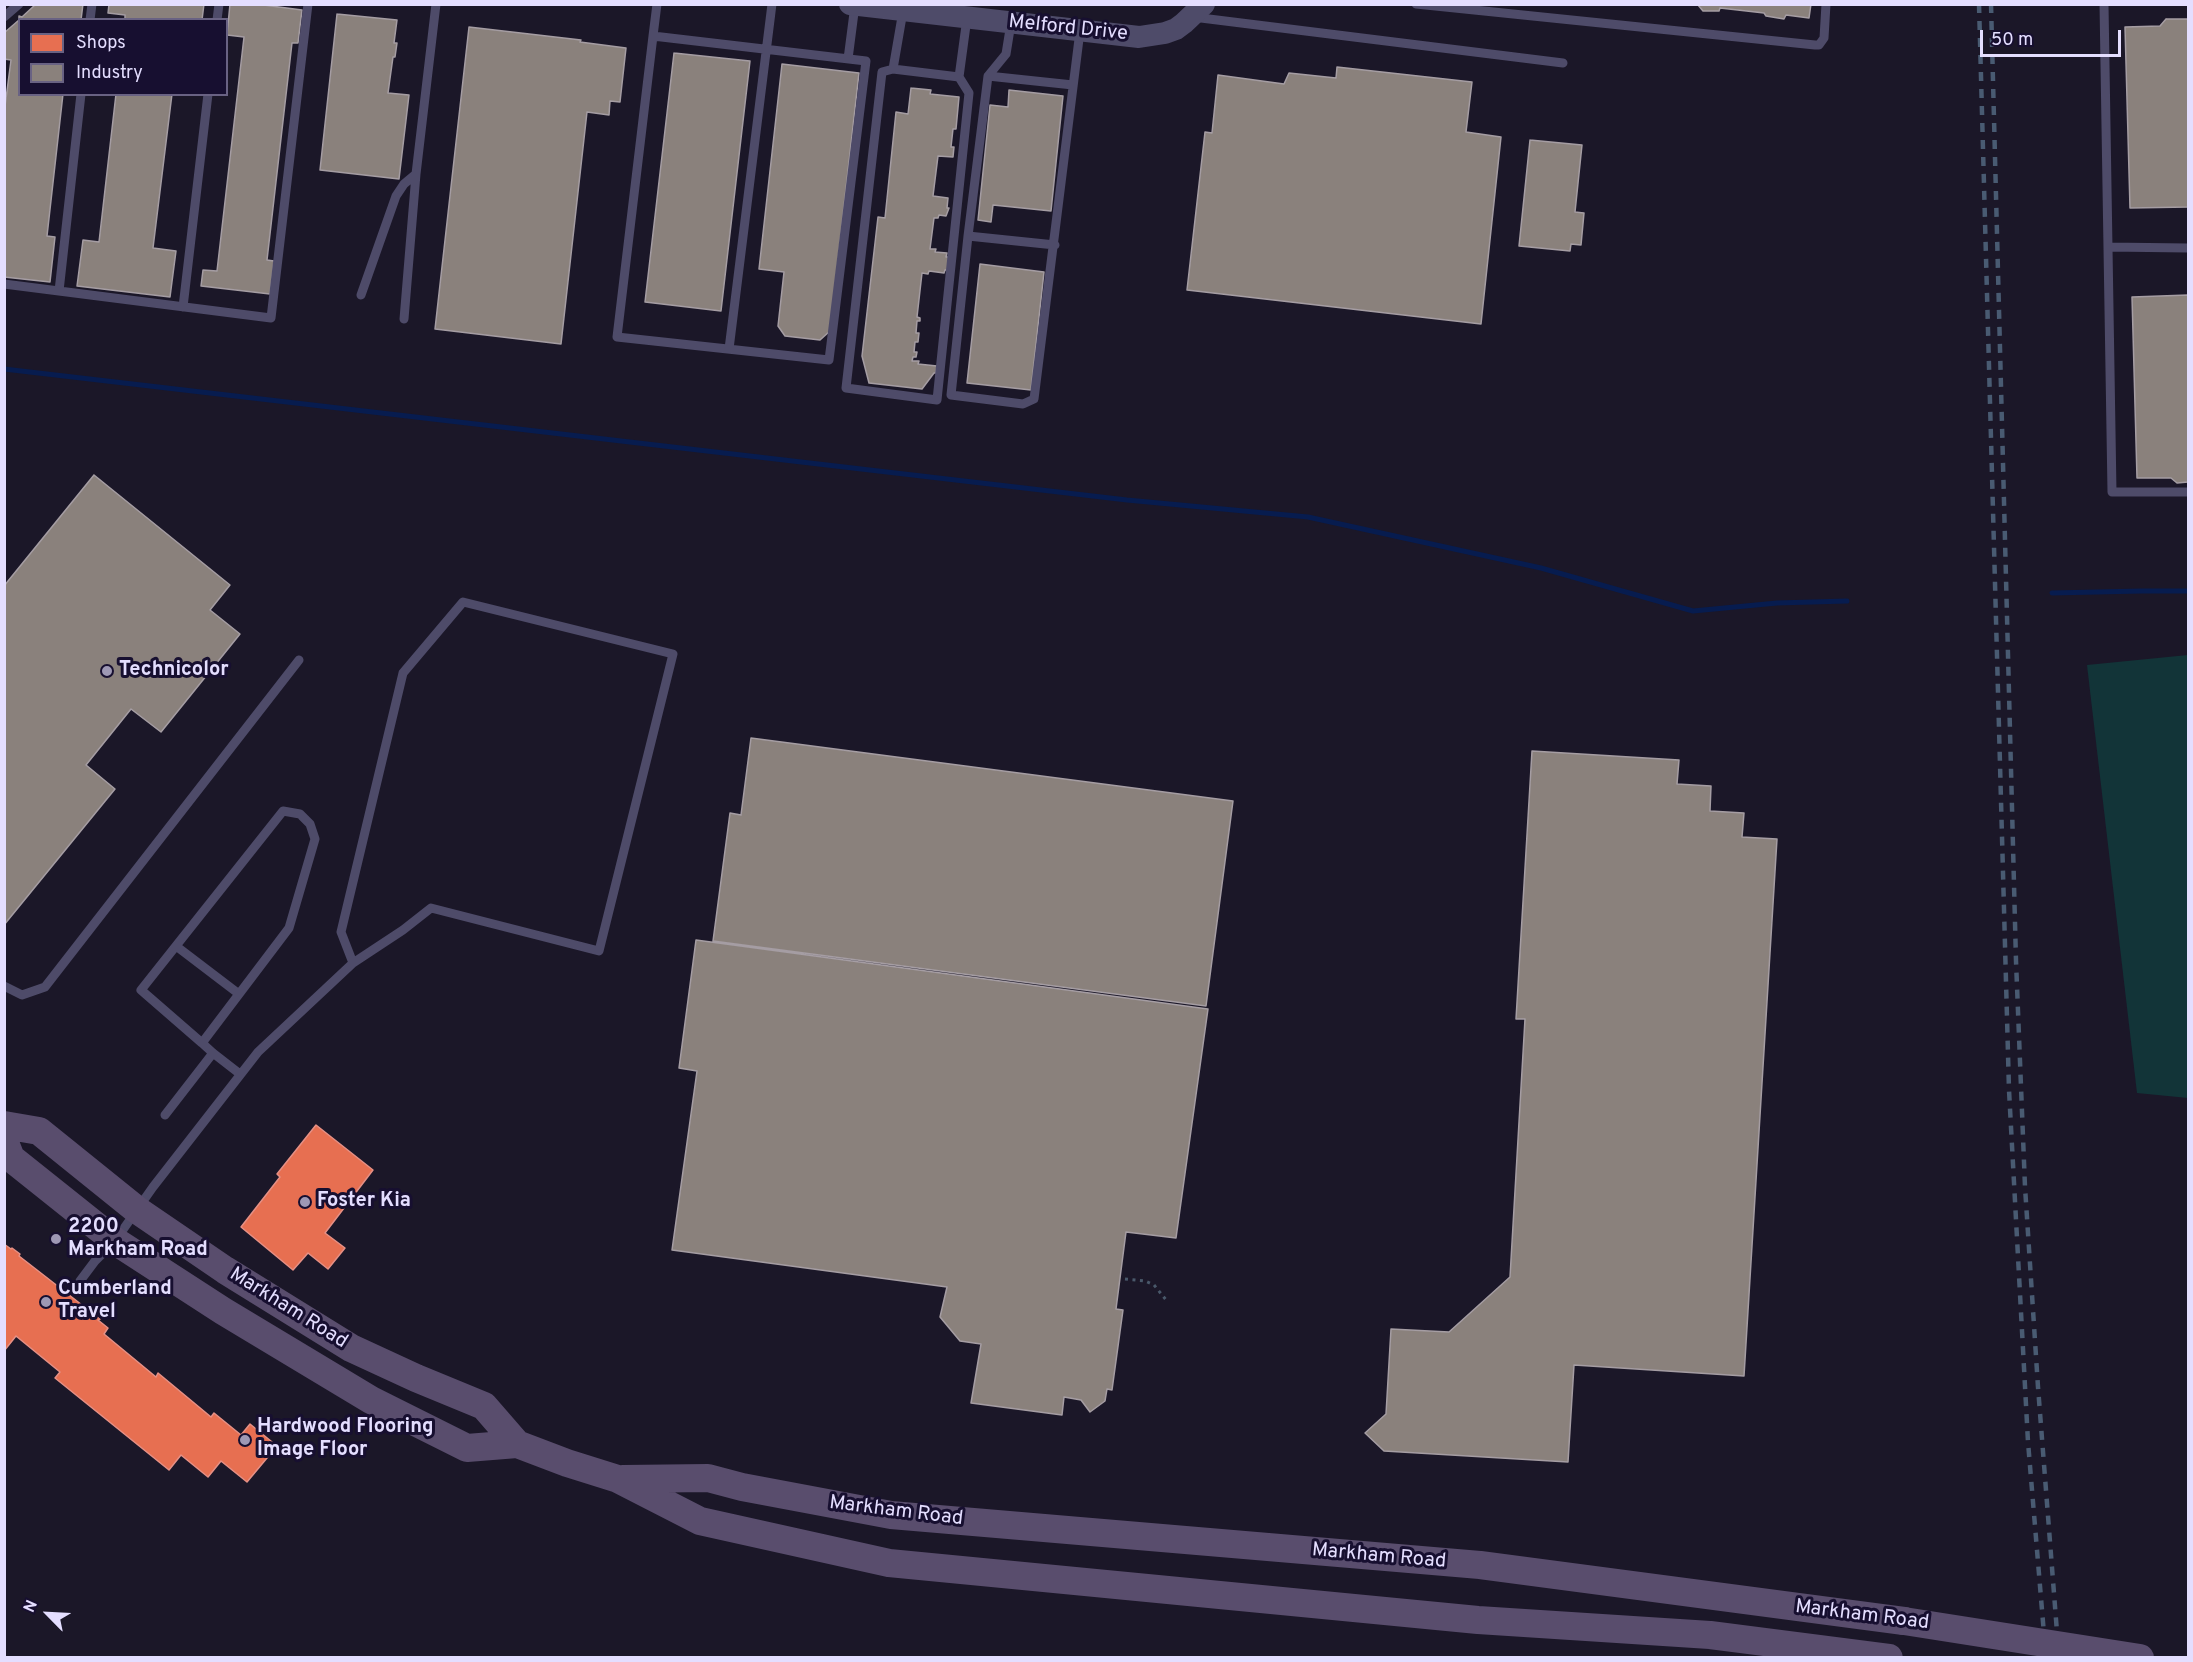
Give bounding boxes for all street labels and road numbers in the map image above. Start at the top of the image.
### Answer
street label: Melford Drive [1007,11,1129,47]
street label: Markham Road [225,1263,351,1355]
street label: Markham Road [828,1492,964,1532]
street label: Markham Road [1311,1539,1447,1575]
street label: Markham Road [1794,1596,1930,1636]

